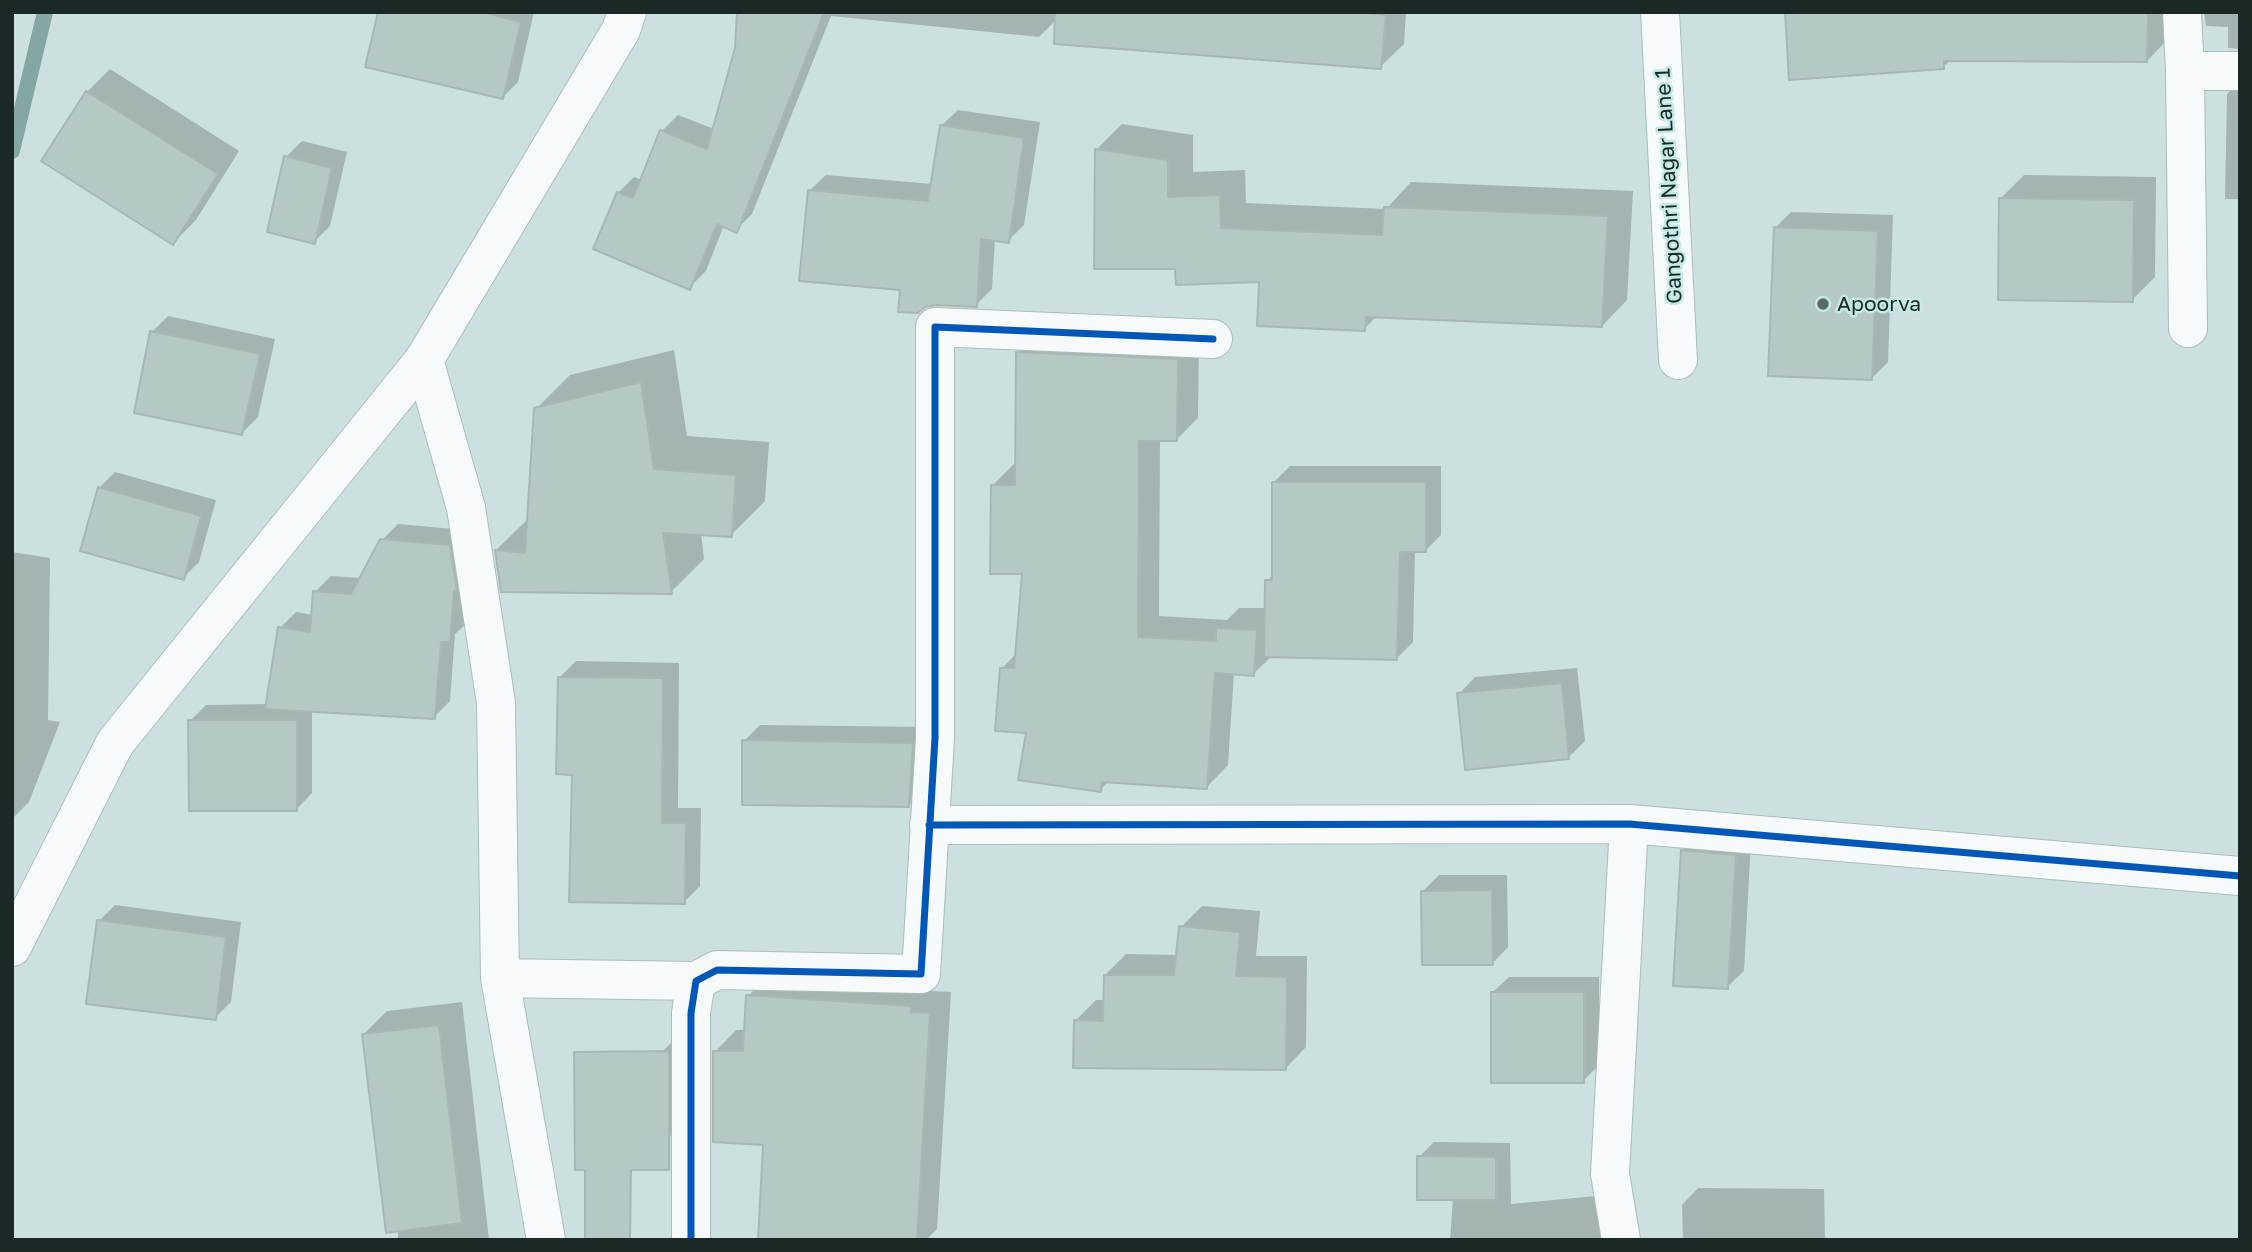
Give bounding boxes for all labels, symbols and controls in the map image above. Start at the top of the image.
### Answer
street label: Gangothri Nagar Lane 1 [1650,67,1688,305]
place label: Apoorva [1837,291,1921,317]
marker: Apoorva [1815,296,1831,312]

